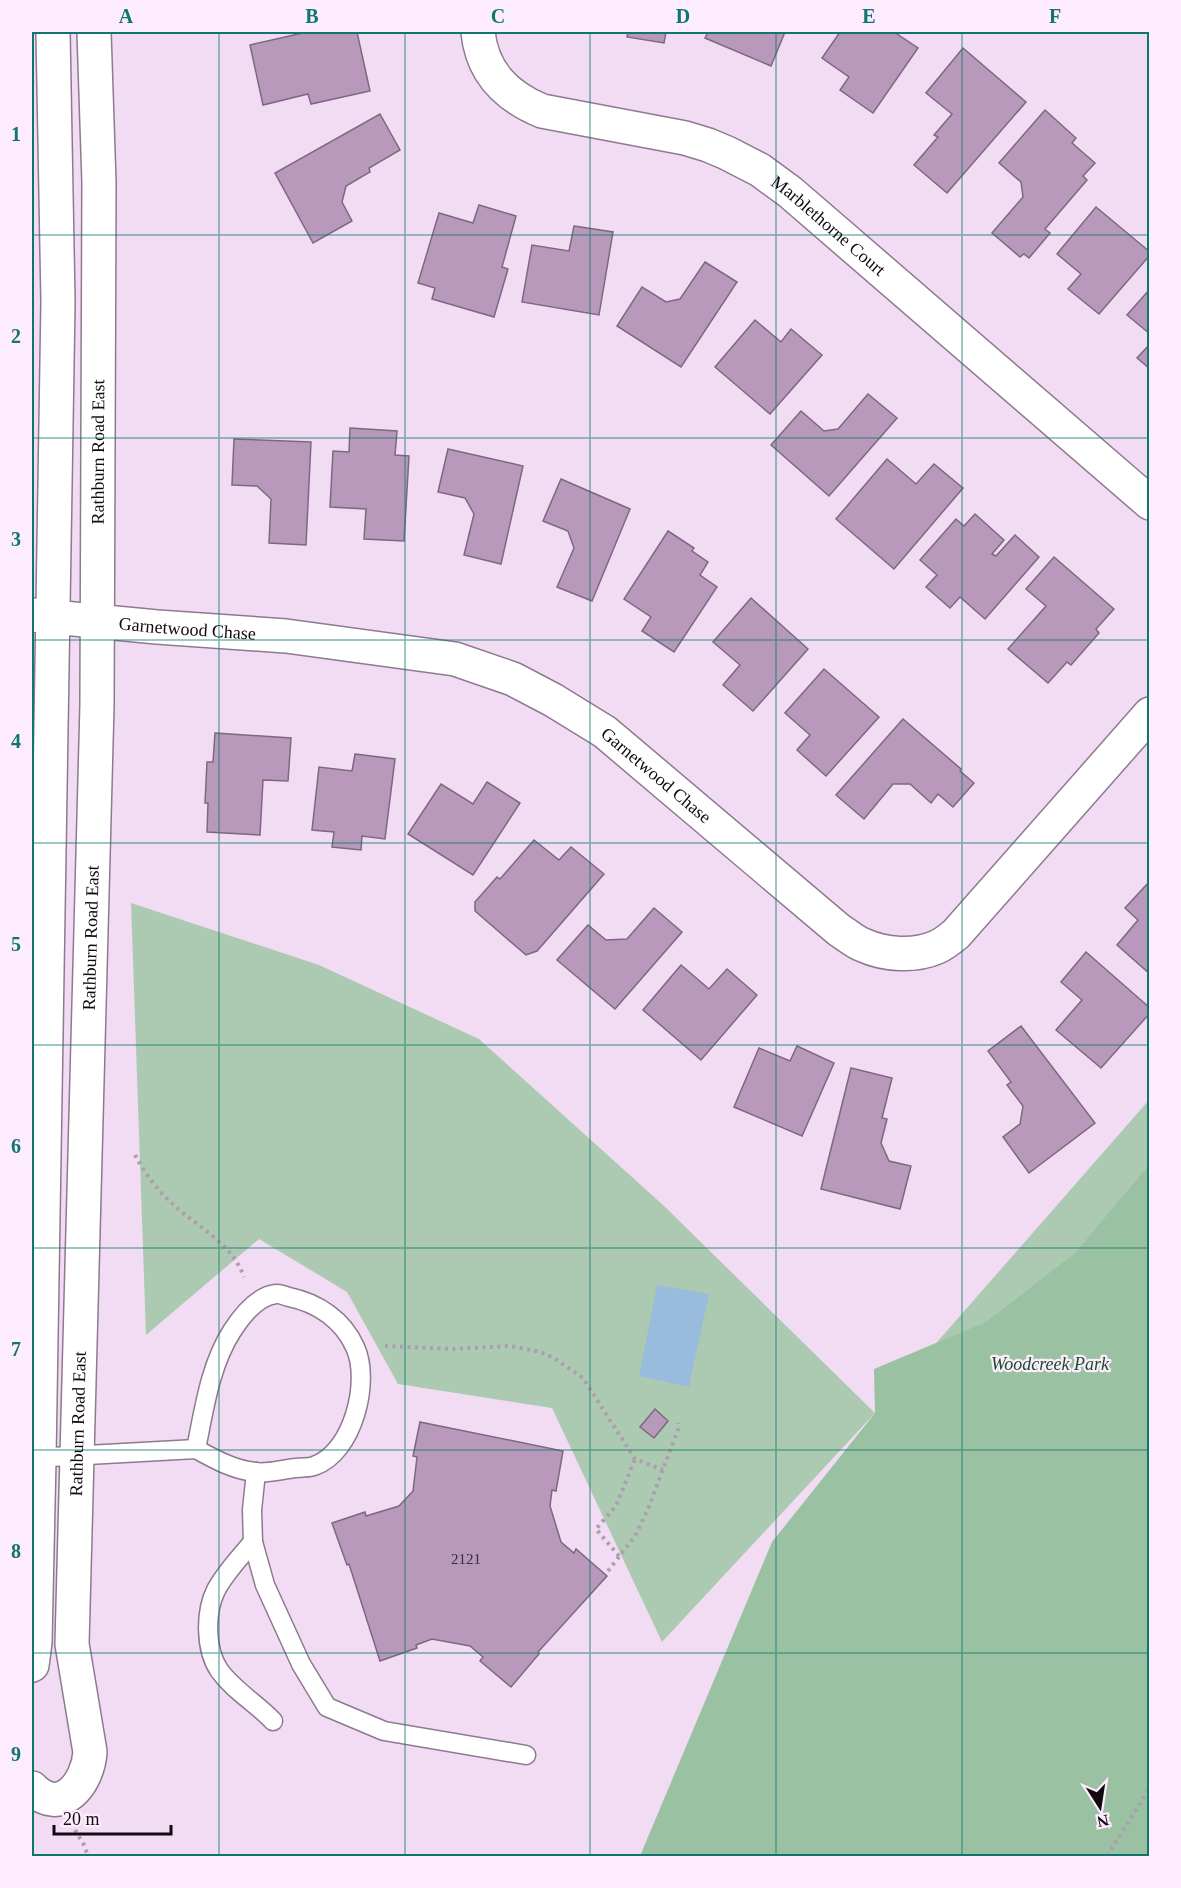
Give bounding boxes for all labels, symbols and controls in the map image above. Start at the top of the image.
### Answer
text: A [119,5,134,27]
text: B [305,5,319,27]
text: C [491,5,505,27]
text: D [676,5,690,27]
text: E [862,5,876,27]
text: F [1049,5,1061,27]
text: 1 [11,123,21,145]
street label: Marblethorne Court [767,172,890,280]
text: 2 [11,325,21,347]
street label: Rathburn Road East [88,379,108,525]
text: 3 [11,528,21,550]
street label: Garnetwood Chase [118,613,257,644]
street label: Garnetwood Chase [597,723,715,827]
text: 4 [11,730,21,752]
street label: Rathburn Road East [79,865,103,1011]
text: 5 [11,933,21,955]
text: 6 [11,1135,21,1157]
text: 7 [11,1338,21,1360]
street label: Rathburn Road East [66,1351,90,1497]
park label: Woodcreek Park [991,1354,1110,1374]
text: 8 [11,1540,21,1562]
house number: 2121 [451,1551,481,1567]
text: 9 [11,1743,21,1765]
north arrow [1070,1777,1130,1837]
scale bar [54,1798,171,1836]
text: 20 m [63,1809,100,1829]
text: N [1095,1812,1110,1831]

